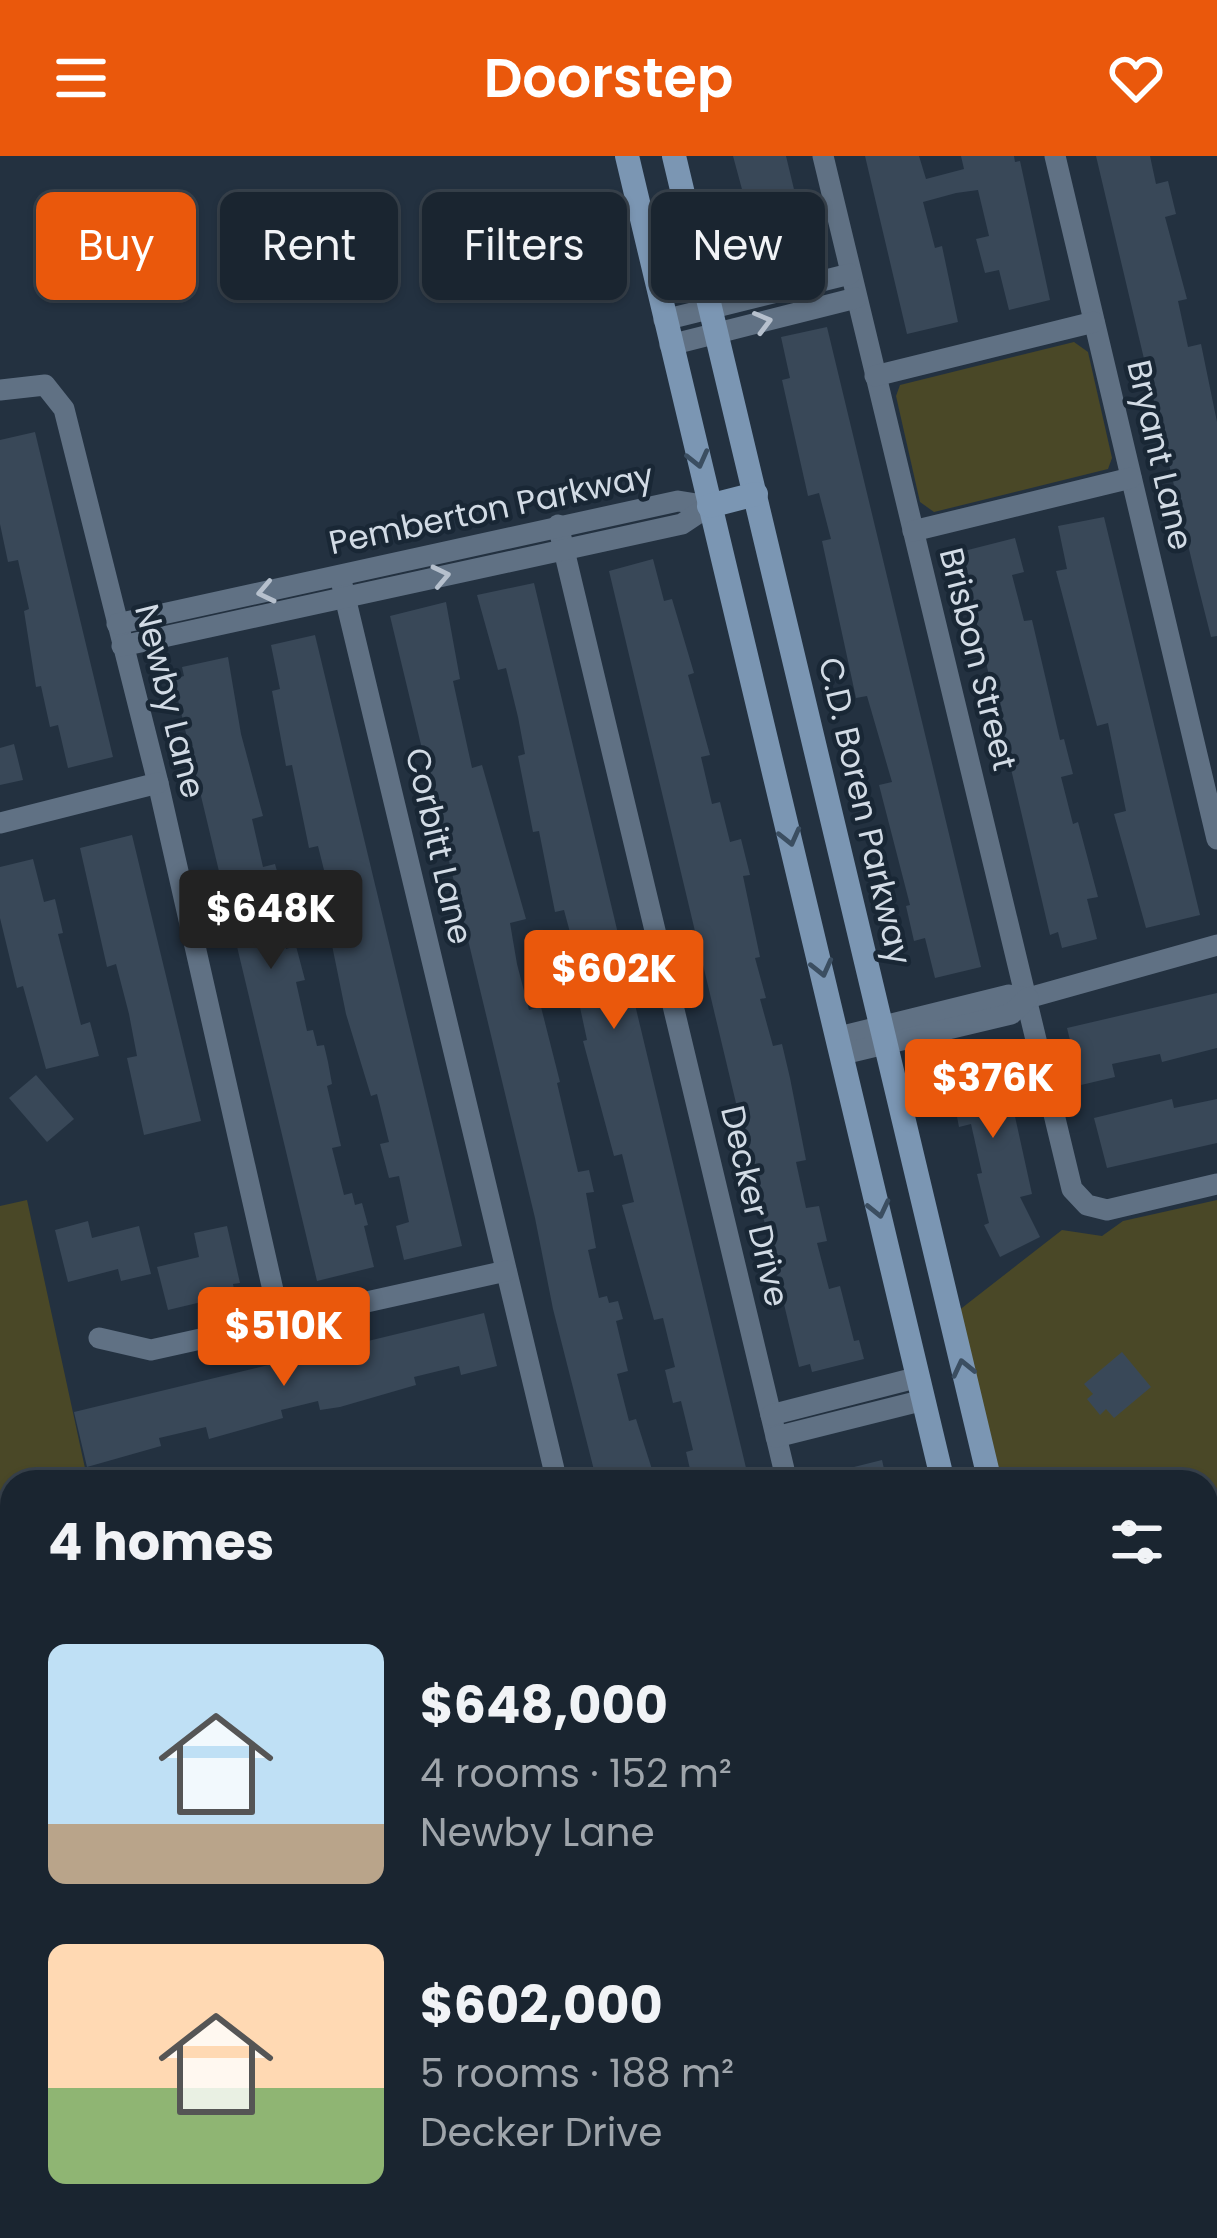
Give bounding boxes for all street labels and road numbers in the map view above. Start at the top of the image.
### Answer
street label: Bryant Lane [1115,355,1205,555]
street label: Pemberton Parkway [325,452,658,566]
street label: Brisbon Street [928,543,1028,775]
street label: Newby Lane [123,599,217,803]
street label: C.D. Boren Parkway [807,653,923,970]
street label: Corbitt Lane [394,743,484,949]
street label: Decker Drive [709,1101,801,1311]

